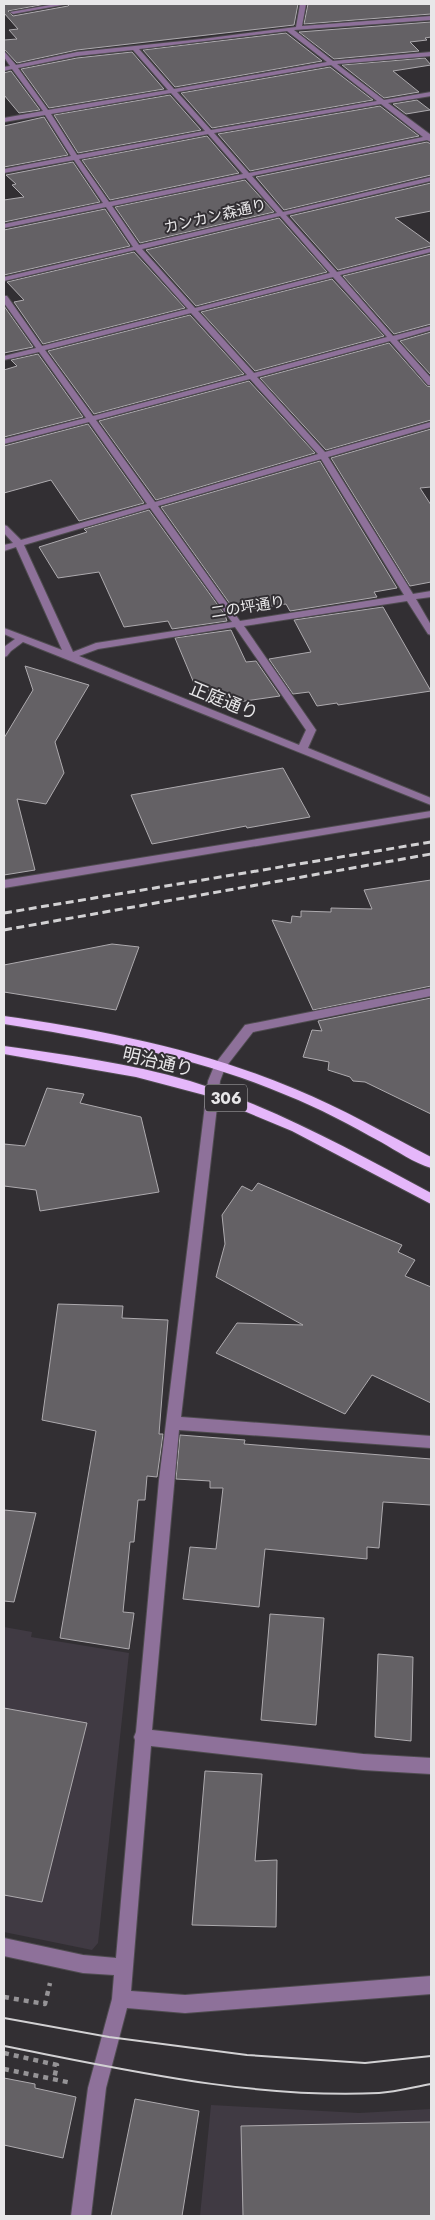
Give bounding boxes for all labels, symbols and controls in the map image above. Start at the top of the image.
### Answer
street label: カンカン森通り [161,193,269,239]
street label: 二の坪通り [209,590,287,624]
street label: 正庭通り [186,675,262,727]
street label: 明治通り [120,1041,196,1083]
road number: 306 [205,1084,247,1112]

